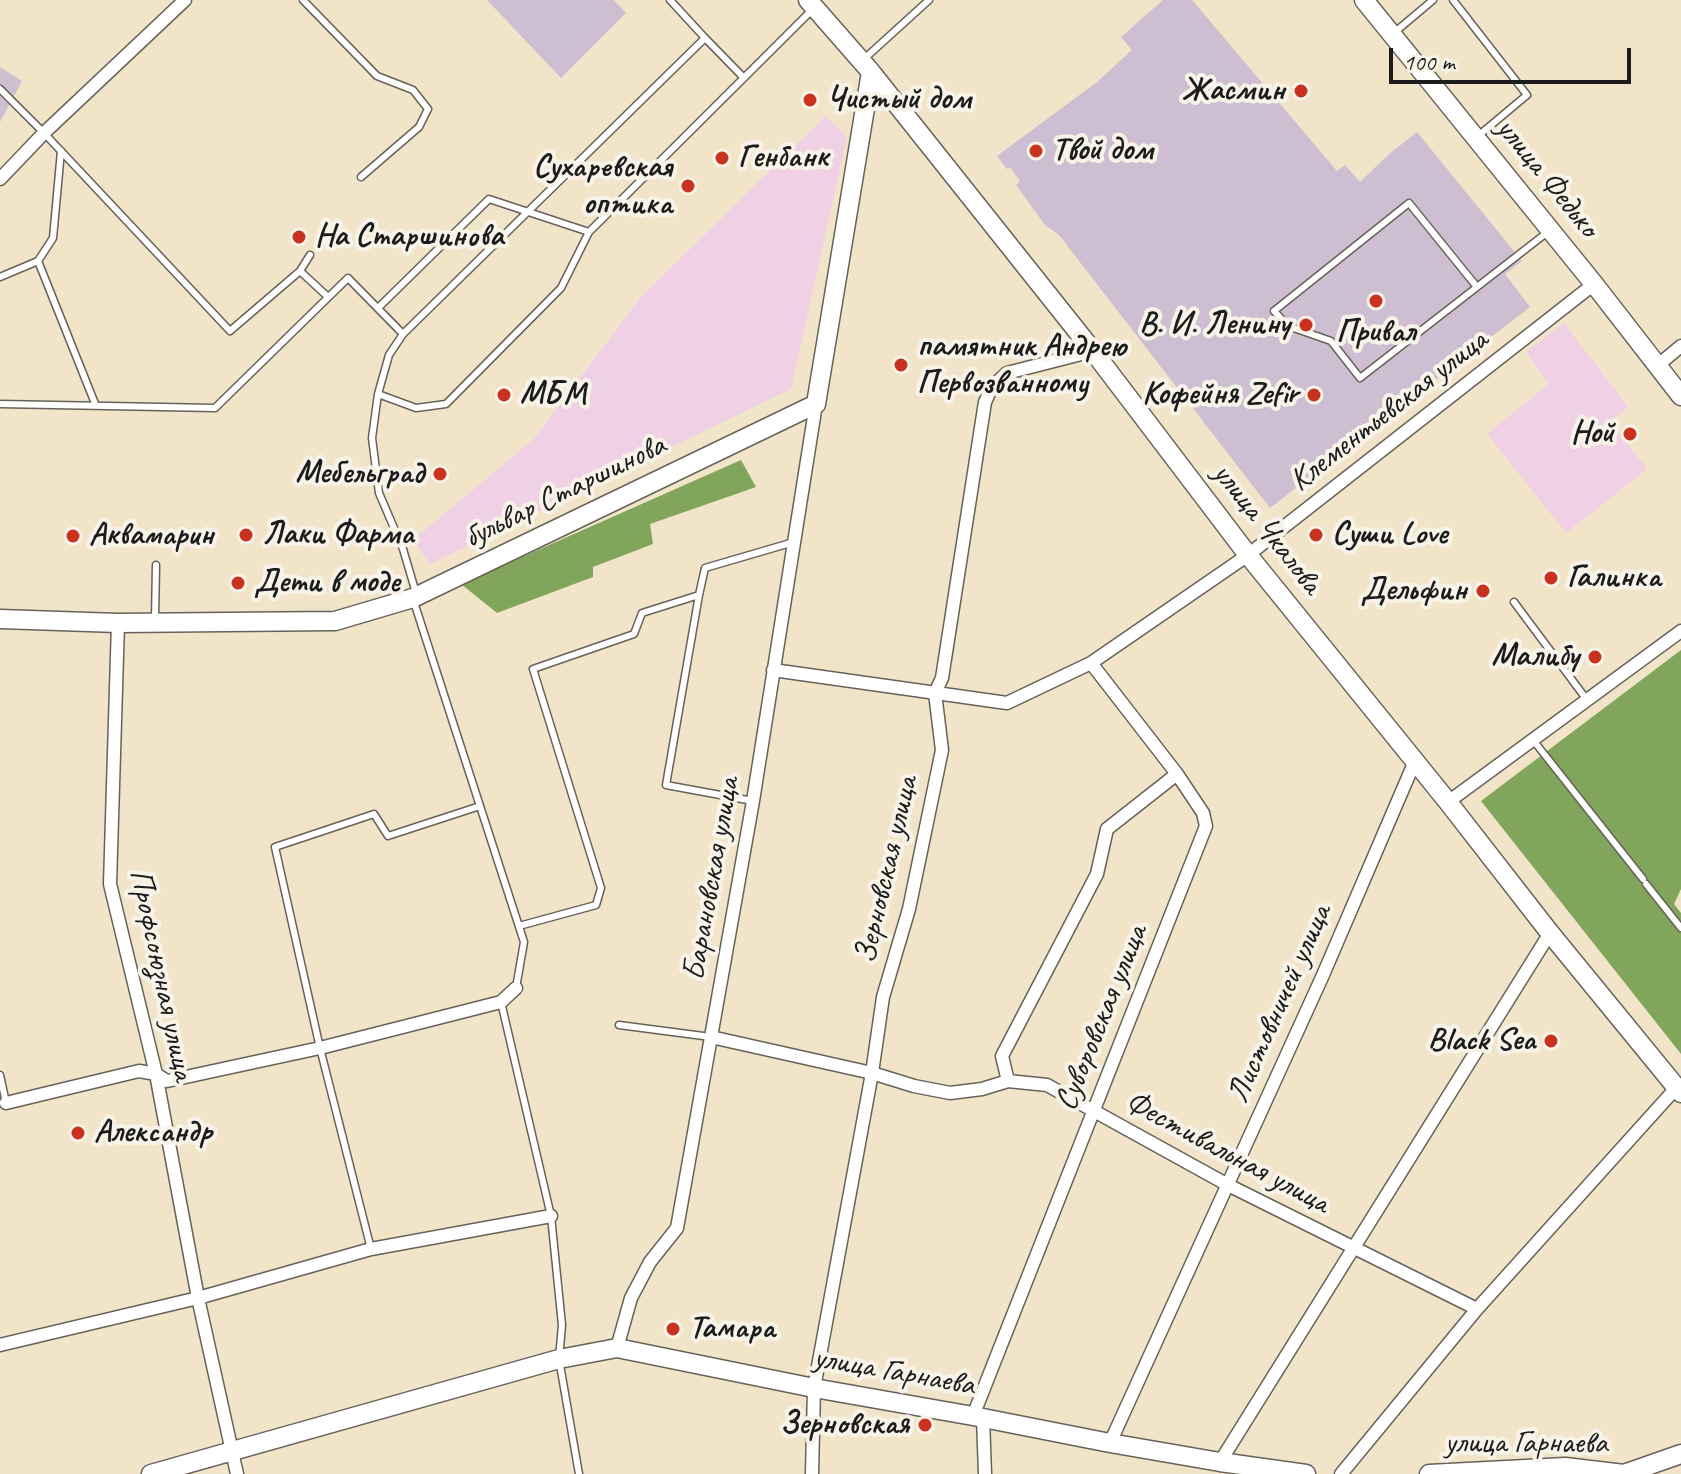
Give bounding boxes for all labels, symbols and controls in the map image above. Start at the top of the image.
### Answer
scale bar [1393,32,1635,82]
text: 100 m [1403,47,1455,77]
place label: Жасмин [1182,72,1285,110]
place label: Чистый дом [826,81,971,119]
marker: Жасмин [1292,82,1310,100]
marker: Чистый дом [801,91,819,109]
street label: улица Федько [1487,110,1607,246]
place label: Твой дом [1052,132,1153,170]
place label: Генбанк [738,139,828,177]
marker: Твой дом [1027,142,1045,160]
place label: Сухаревская оптика [533,149,672,224]
marker: Генбанк [713,149,731,167]
marker: Сухаревская оптика [679,177,697,195]
place label: На Старшинова [315,218,503,256]
marker: На Старшинова [290,228,308,246]
marker: Привал [1367,292,1385,310]
place label: В. И. Ленину [1139,306,1290,344]
place label: Привал [1336,314,1416,352]
marker: В. И. Ленину [1297,316,1315,334]
street label: Клементьевская улица [1282,322,1496,500]
place label: памятник Андрею Первозванному [917,328,1127,403]
marker: памятник Андрею Первозванному [892,356,910,374]
place label: МБМ [520,376,587,414]
place label: Кофейня Zefir [1142,376,1298,414]
marker: МБМ [495,386,513,404]
marker: Кофейня Zefir [1305,386,1323,404]
place label: Ной [1571,415,1614,453]
marker: Ной [1621,425,1639,443]
street label: бульвар Старшинова [458,427,672,557]
place label: Мебельград [296,455,424,493]
street label: улица Чкалова [1204,456,1330,602]
marker: Мебельград [431,465,449,483]
place label: Лаки Фарма [262,516,414,554]
place label: Суши Love [1332,516,1447,554]
place label: Аквамарин [89,517,214,555]
marker: Лаки Фарма [237,526,255,544]
marker: Суши Love [1307,526,1325,544]
marker: Аквамарин [64,527,82,545]
place label: Галинка [1567,559,1660,597]
place label: Дети в моде [254,564,400,602]
marker: Галинка [1542,569,1560,587]
place label: Дельфин [1361,572,1467,610]
marker: Дети в моде [229,574,247,592]
marker: Дельфин [1474,582,1492,600]
place label: Малибу [1491,638,1579,676]
marker: Малибу [1586,648,1604,666]
street label: Зерновская улица [847,773,927,967]
street label: Барановская улица [675,775,749,983]
street label: Профсоюзная улица [120,866,202,1084]
street label: Листовничей улица [1219,899,1341,1109]
street label: Суворовская улица [1047,920,1157,1116]
place label: Black Sea [1428,1022,1535,1060]
marker: Black Sea [1542,1032,1560,1050]
street label: Фестивальная улица [1118,1083,1336,1223]
place label: Александр [94,1114,212,1152]
marker: Александр [69,1124,87,1142]
place label: Тамара [689,1310,775,1348]
marker: Тамара [664,1320,682,1338]
street label: улица Гарнаева [811,1339,977,1405]
place label: Зерновская [780,1406,909,1444]
marker: Зерновская [916,1416,934,1434]
street label: улица Гарнаева [1445,1425,1607,1463]

